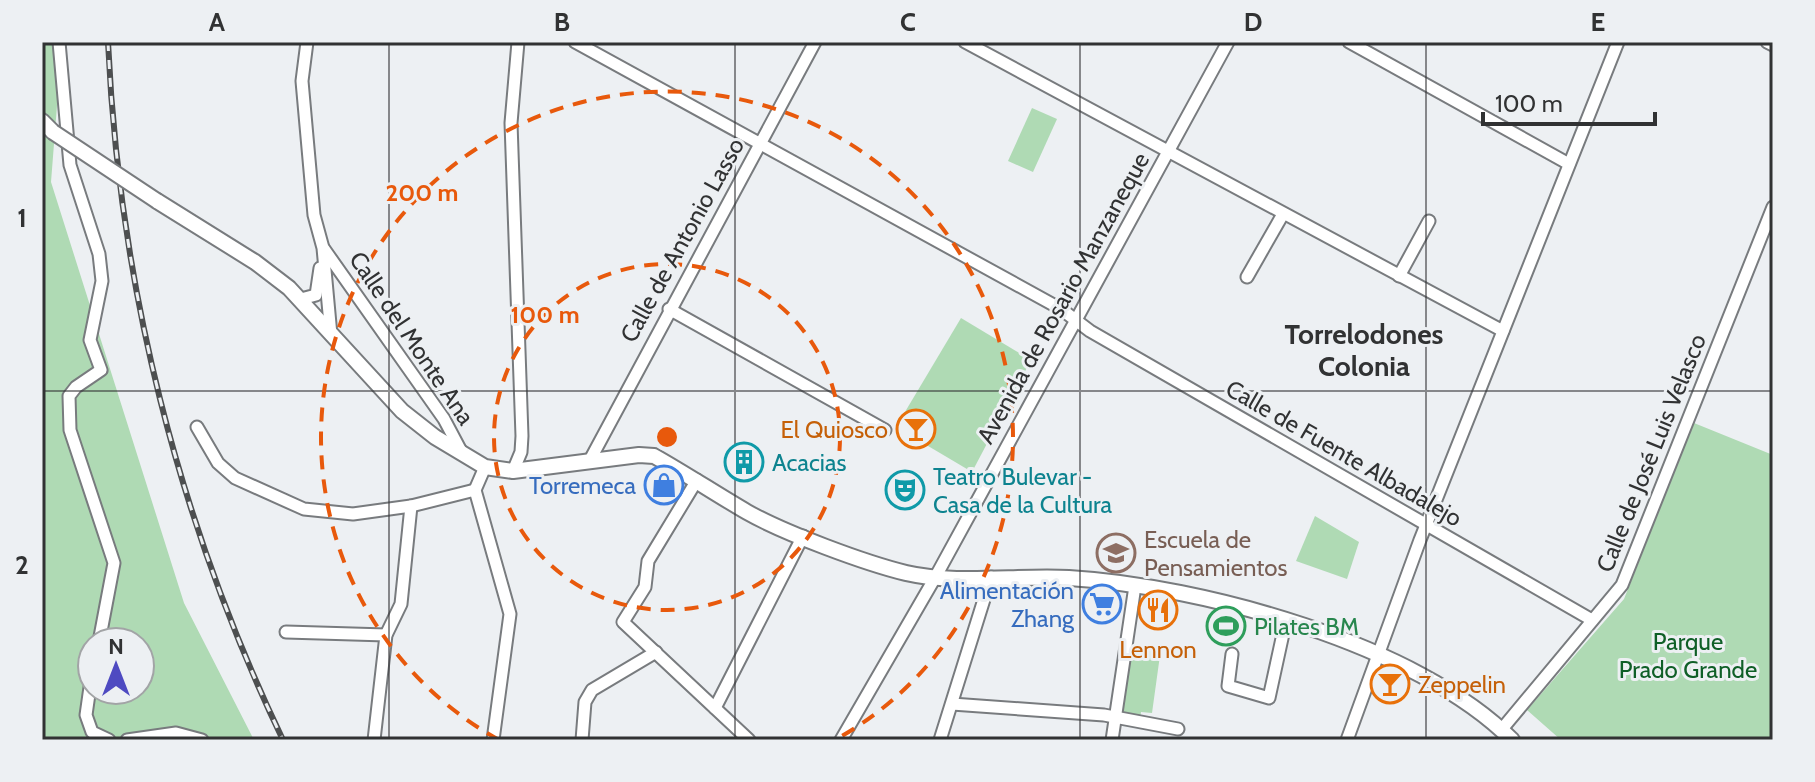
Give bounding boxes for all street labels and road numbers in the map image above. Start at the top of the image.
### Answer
street label: Calle de Antonio Lasso [614,133,750,347]
street label: Avenida de Rosario Manzaneque [971,147,1155,449]
street label: Calle del Monte Ana [343,246,481,431]
street label: Calle de José Luis Velasco [1590,330,1712,576]
street label: Calle de Fuente Albadalejo [1221,374,1467,532]

